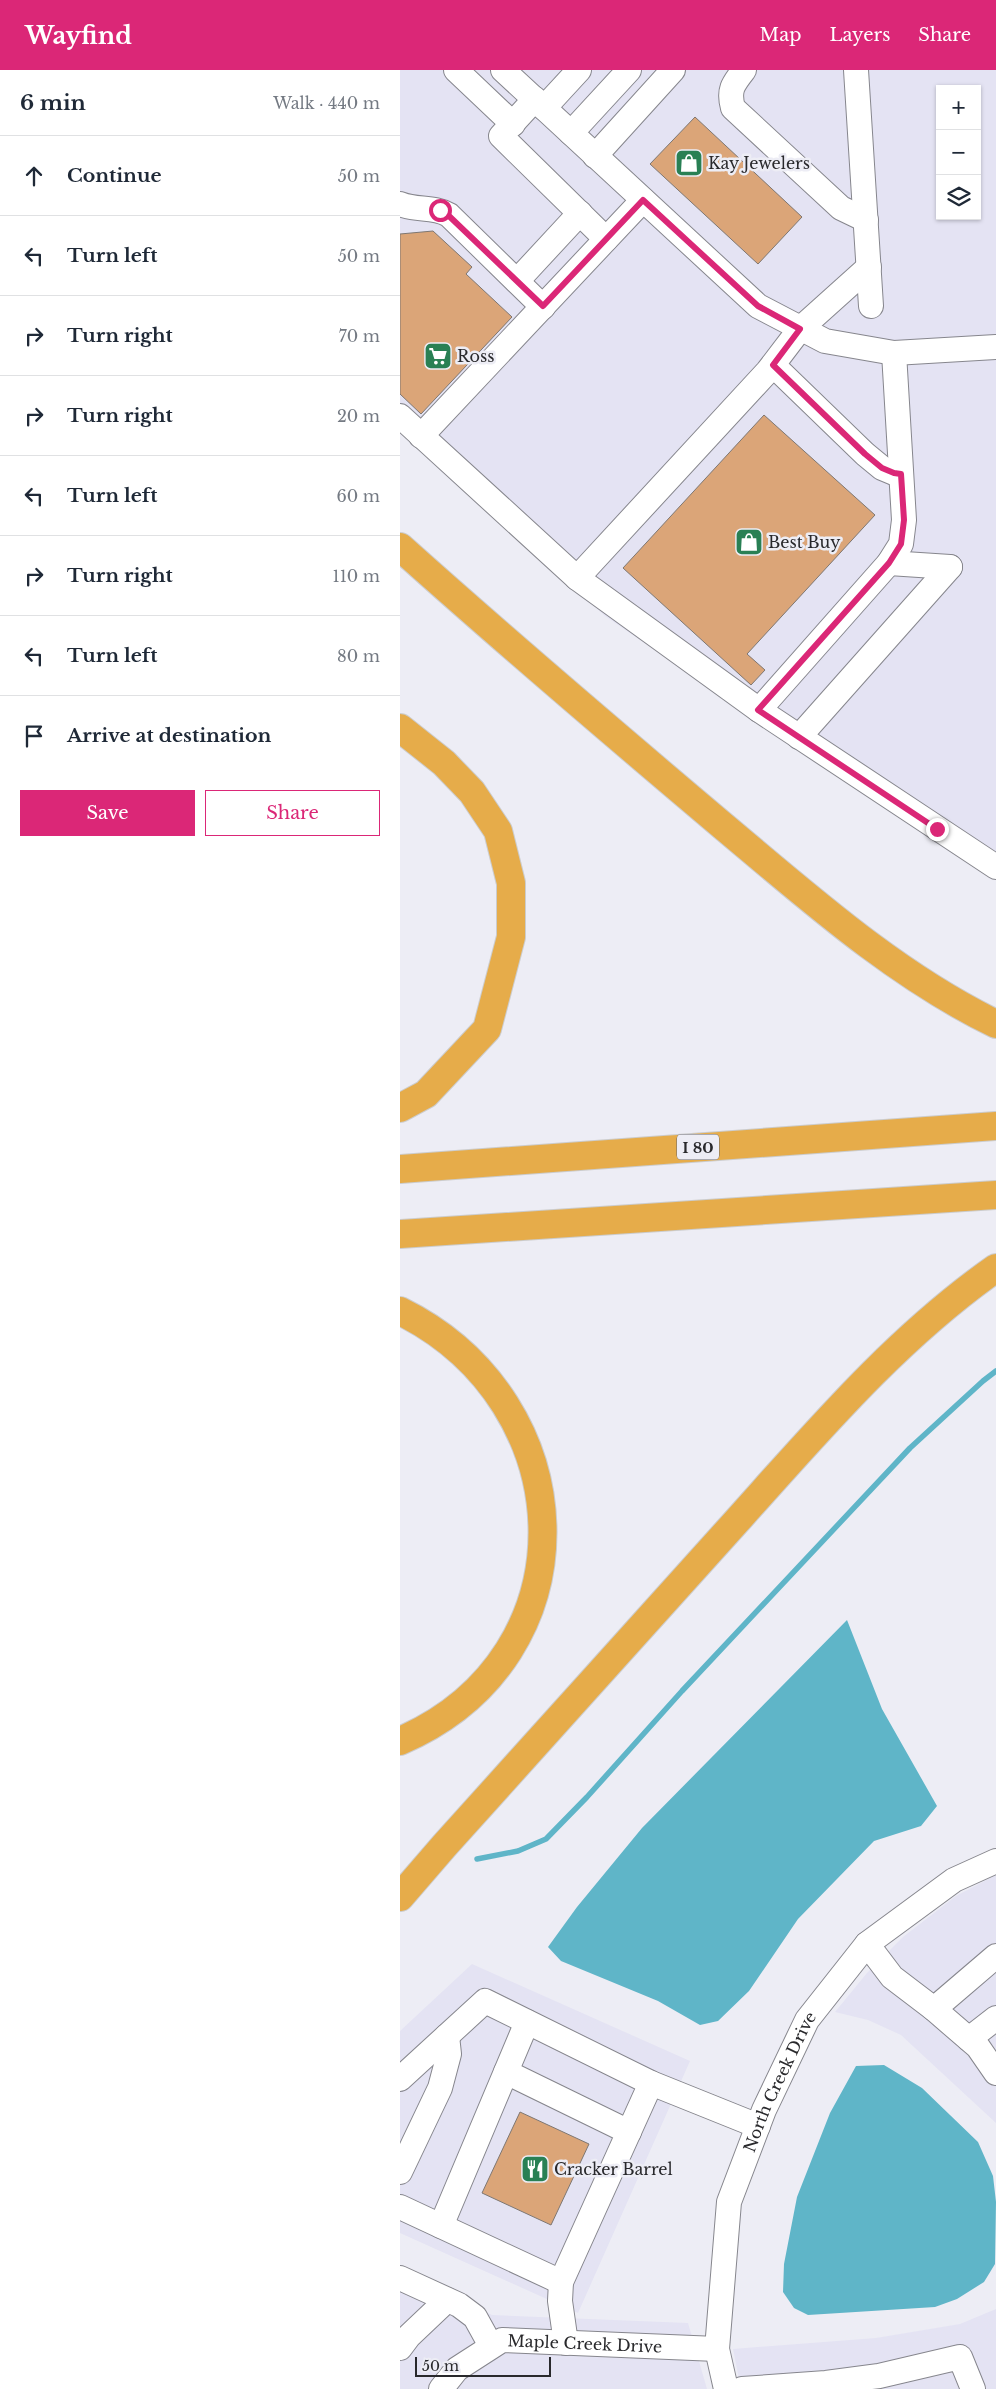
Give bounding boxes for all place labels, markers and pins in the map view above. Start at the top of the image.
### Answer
shop icon: Kay Jewelers [674,148,704,178]
place label: Kay Jewelers [708,153,810,173]
supermarket icon: Ross [423,341,453,371]
place label: Ross [457,346,494,366]
shop icon: Best Buy [734,527,764,557]
place label: Best Buy [768,532,841,552]
restaurant icon: Cracker Barrel [520,2154,550,2184]
place label: Cracker Barrel [554,2159,673,2179]

